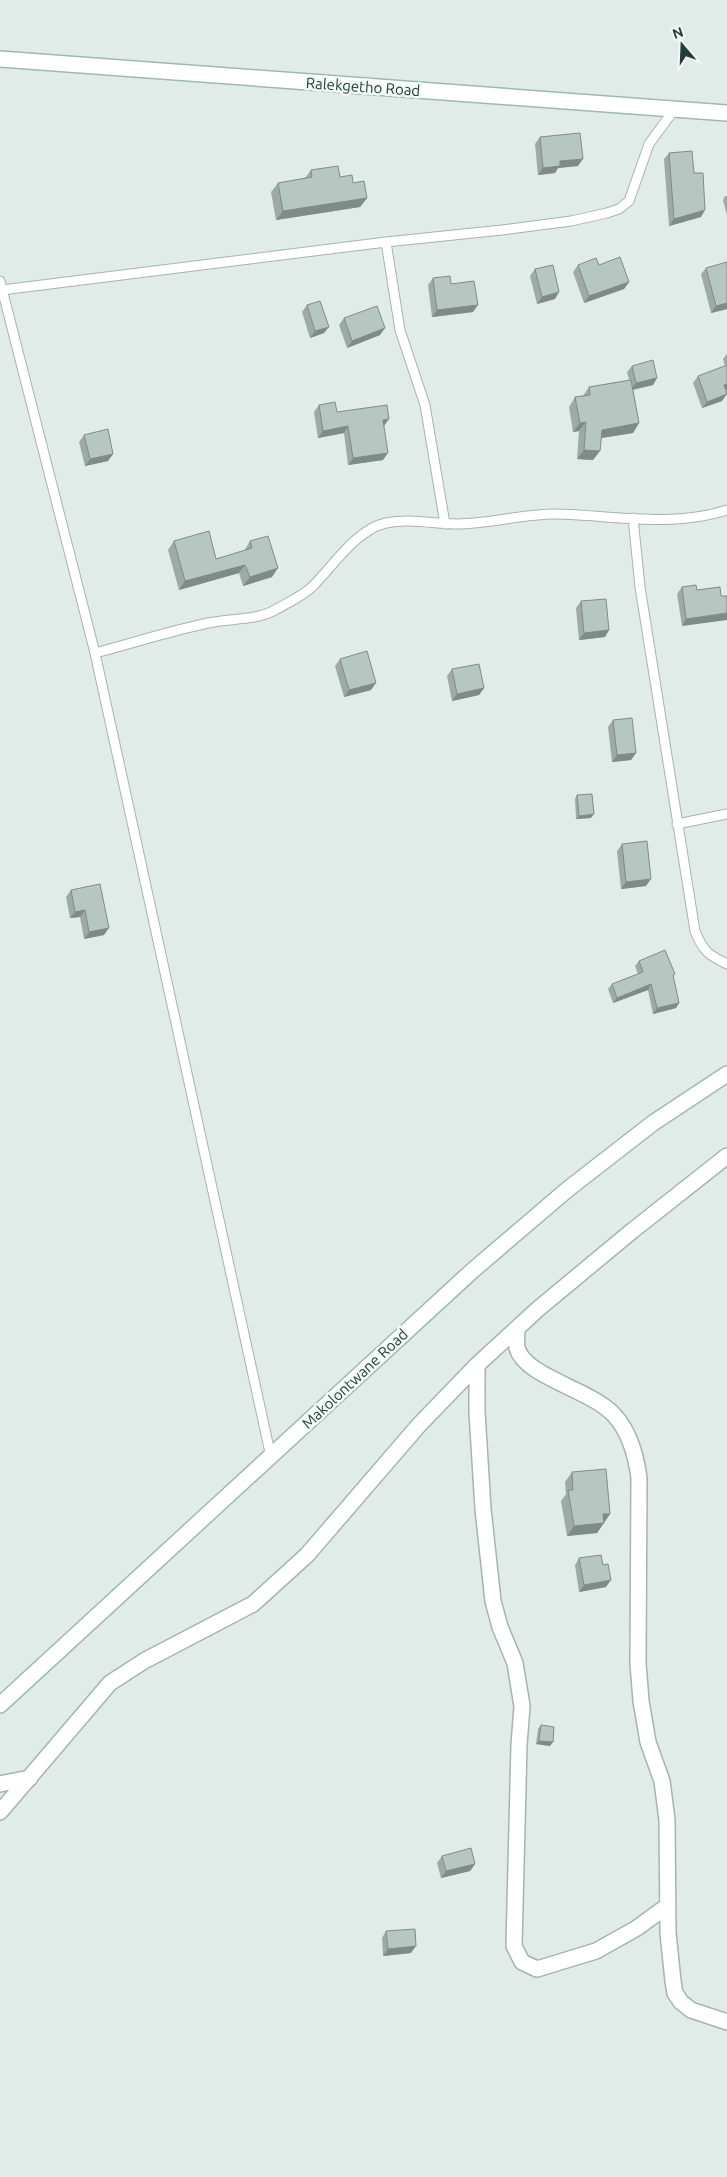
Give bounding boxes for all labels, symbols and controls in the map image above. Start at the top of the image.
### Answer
north arrow [657,20,707,70]
text: N [670,23,685,42]
street label: Ralekgetho Road [305,74,421,99]
street label: Makolontwane Road [298,1325,411,1432]

